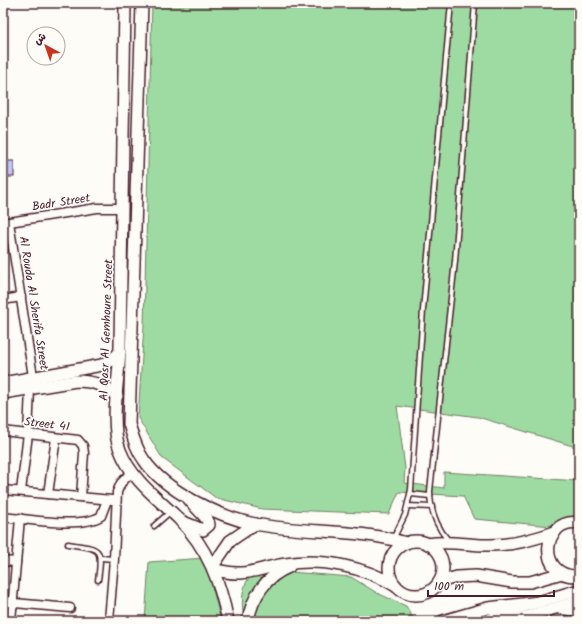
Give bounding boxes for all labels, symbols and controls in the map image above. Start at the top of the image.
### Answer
north arrow [26,26,66,66]
text: ش [30,28,51,50]
street label: Badr Street [31,188,92,216]
street label: Al Rouda Al Sherifa Street [14,235,54,372]
street label: Al Qasr Al Gemhoure Street [95,258,118,401]
street label: Street 41 [23,412,71,437]
scale bar [428,572,554,598]
text: 100 m [434,577,465,596]

